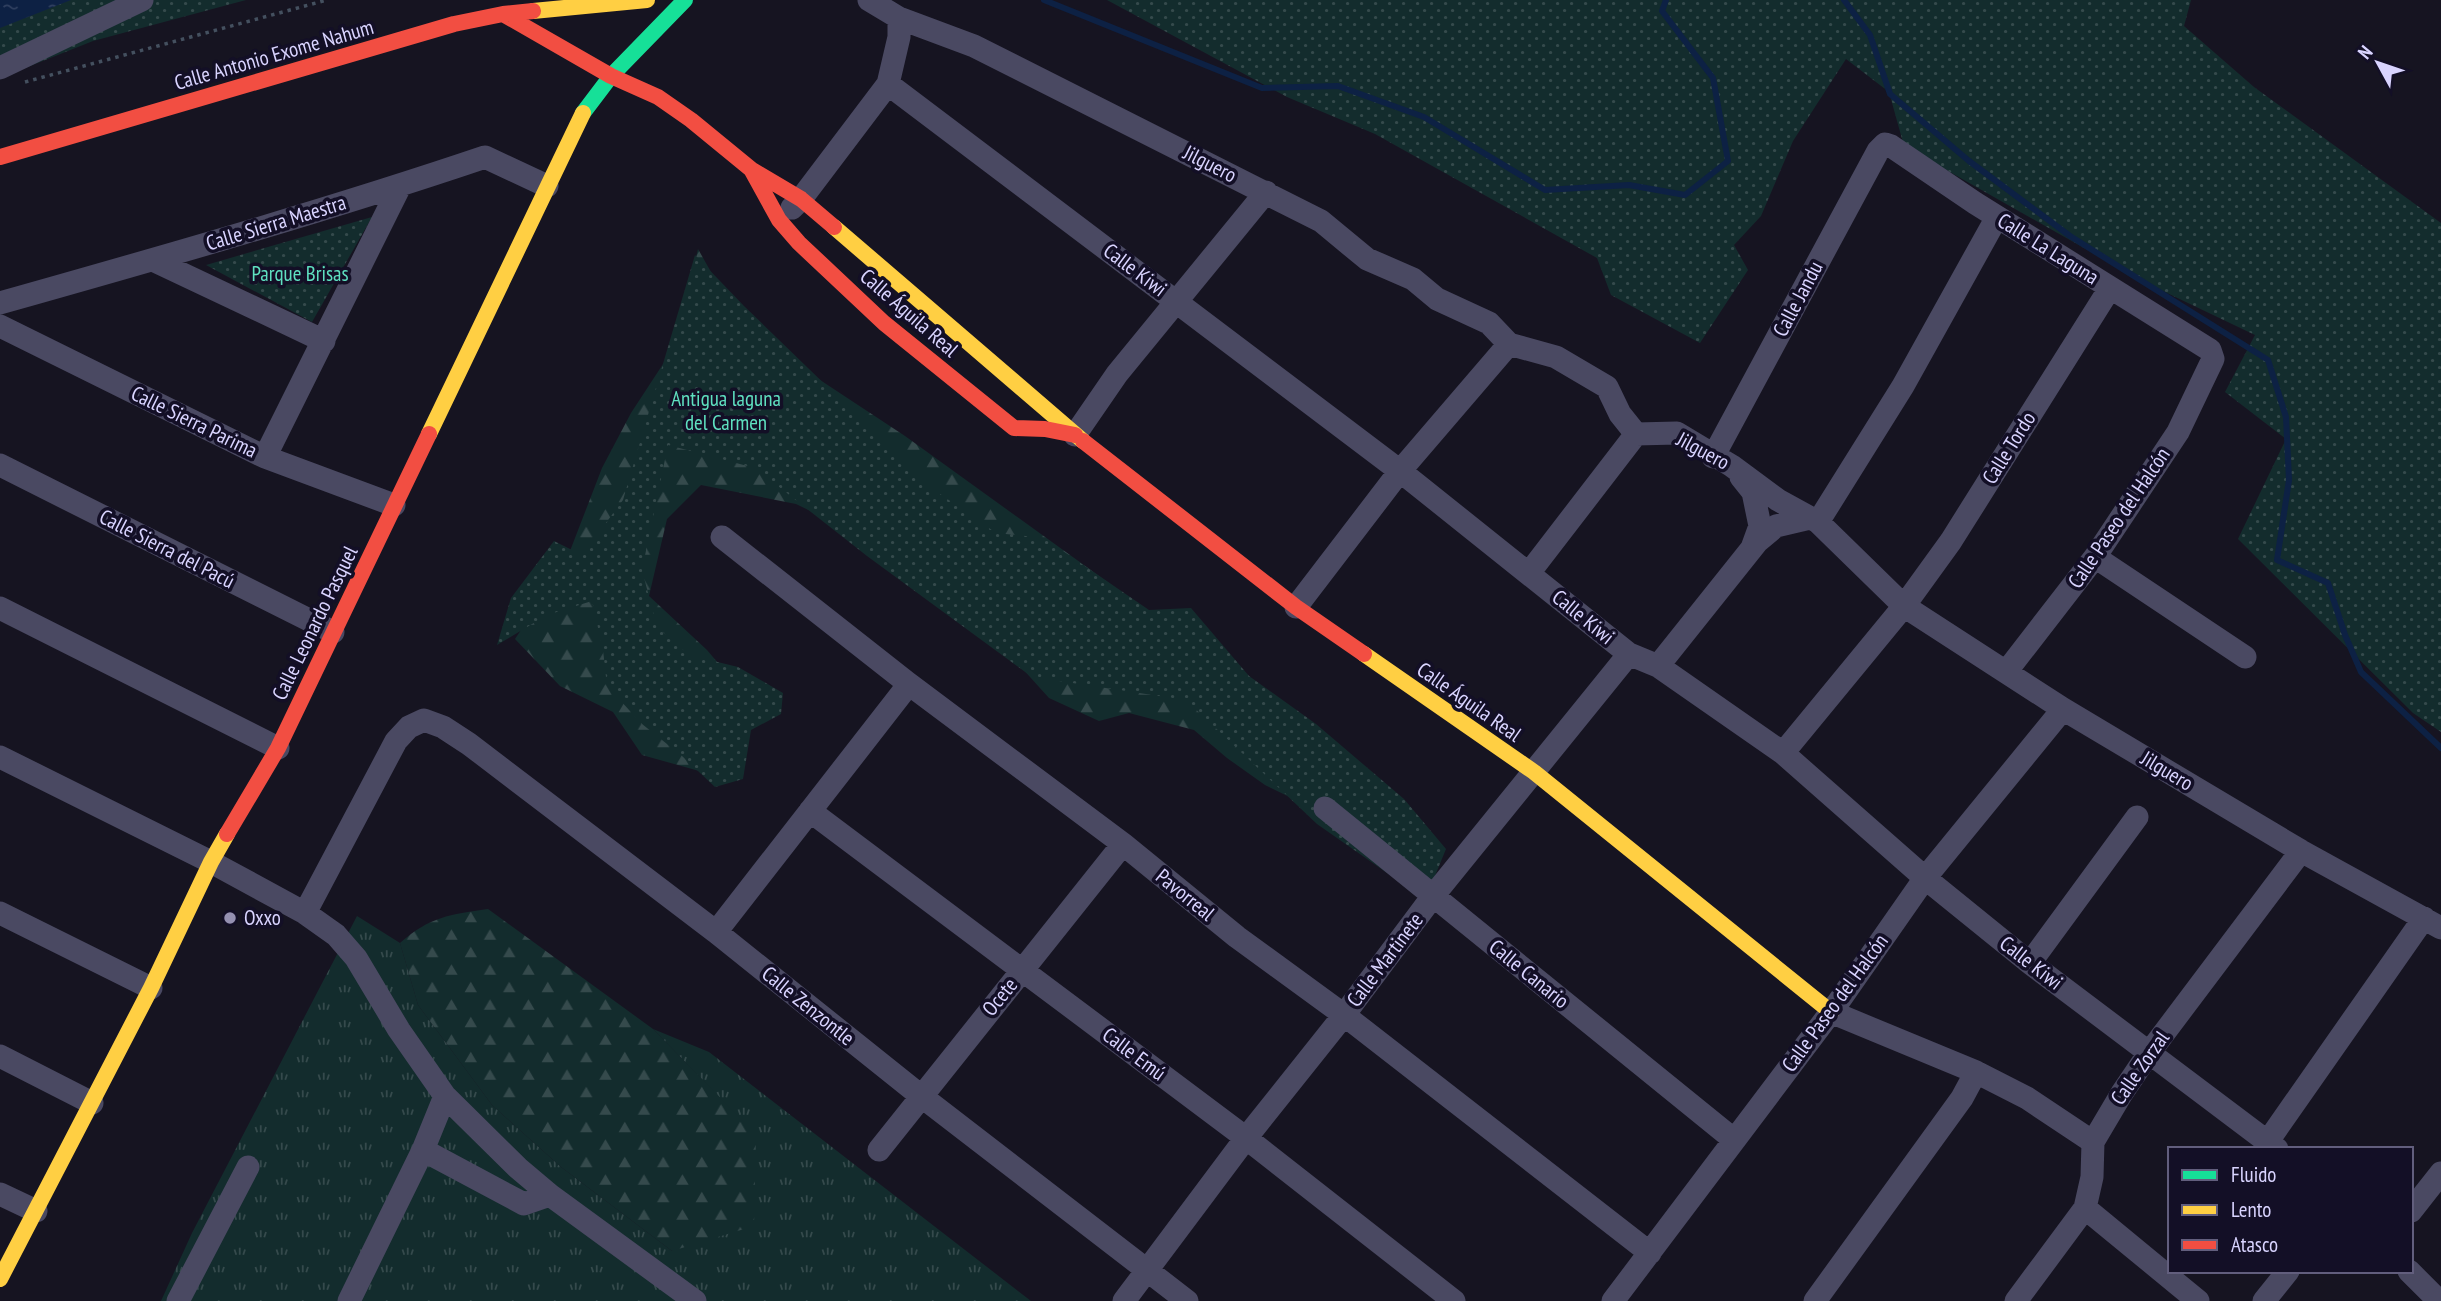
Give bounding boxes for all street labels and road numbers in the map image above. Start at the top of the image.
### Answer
street label: Calle Antonio Exome Nahum [171,13,377,96]
street label: Jilguero [1178,138,1241,188]
street label: Calle Sierra Maestra [203,188,349,257]
street label: Calle La Laguna [1993,207,2104,290]
street label: Calle Kiwi [1098,237,1172,302]
street label: Calle Jandu [1766,256,1829,341]
street label: Calle Águila Real [855,263,964,363]
street label: Calle Sierra Parima [127,379,262,464]
street label: Calle Tordo [1976,407,2041,489]
street label: Jilguero [1671,425,1734,476]
street label: Calle Paseo del Halcón [2061,442,2176,593]
street label: Calle Sierra del Pacú [95,503,239,594]
street label: Calle Leonardo Pasquel [266,541,364,704]
street label: Calle Kiwi [1547,583,1620,650]
street label: Calle Águila Real [1412,656,1527,748]
street label: Jilguero [2135,744,2198,797]
street label: Pavorreal [1150,863,1220,927]
street label: Calle Martinete [1340,907,1429,1012]
street label: Calle Paseo del Halcón [1775,928,1894,1077]
street label: Calle Kiwi [1994,930,2068,996]
street label: Calle Canario [1484,933,1575,1014]
street label: Calle Zenzontle [756,960,860,1051]
street label: Ocete [976,972,1023,1021]
street label: Calle Emú [1097,1021,1171,1086]
street label: Calle Zorzal [2104,1025,2175,1110]

